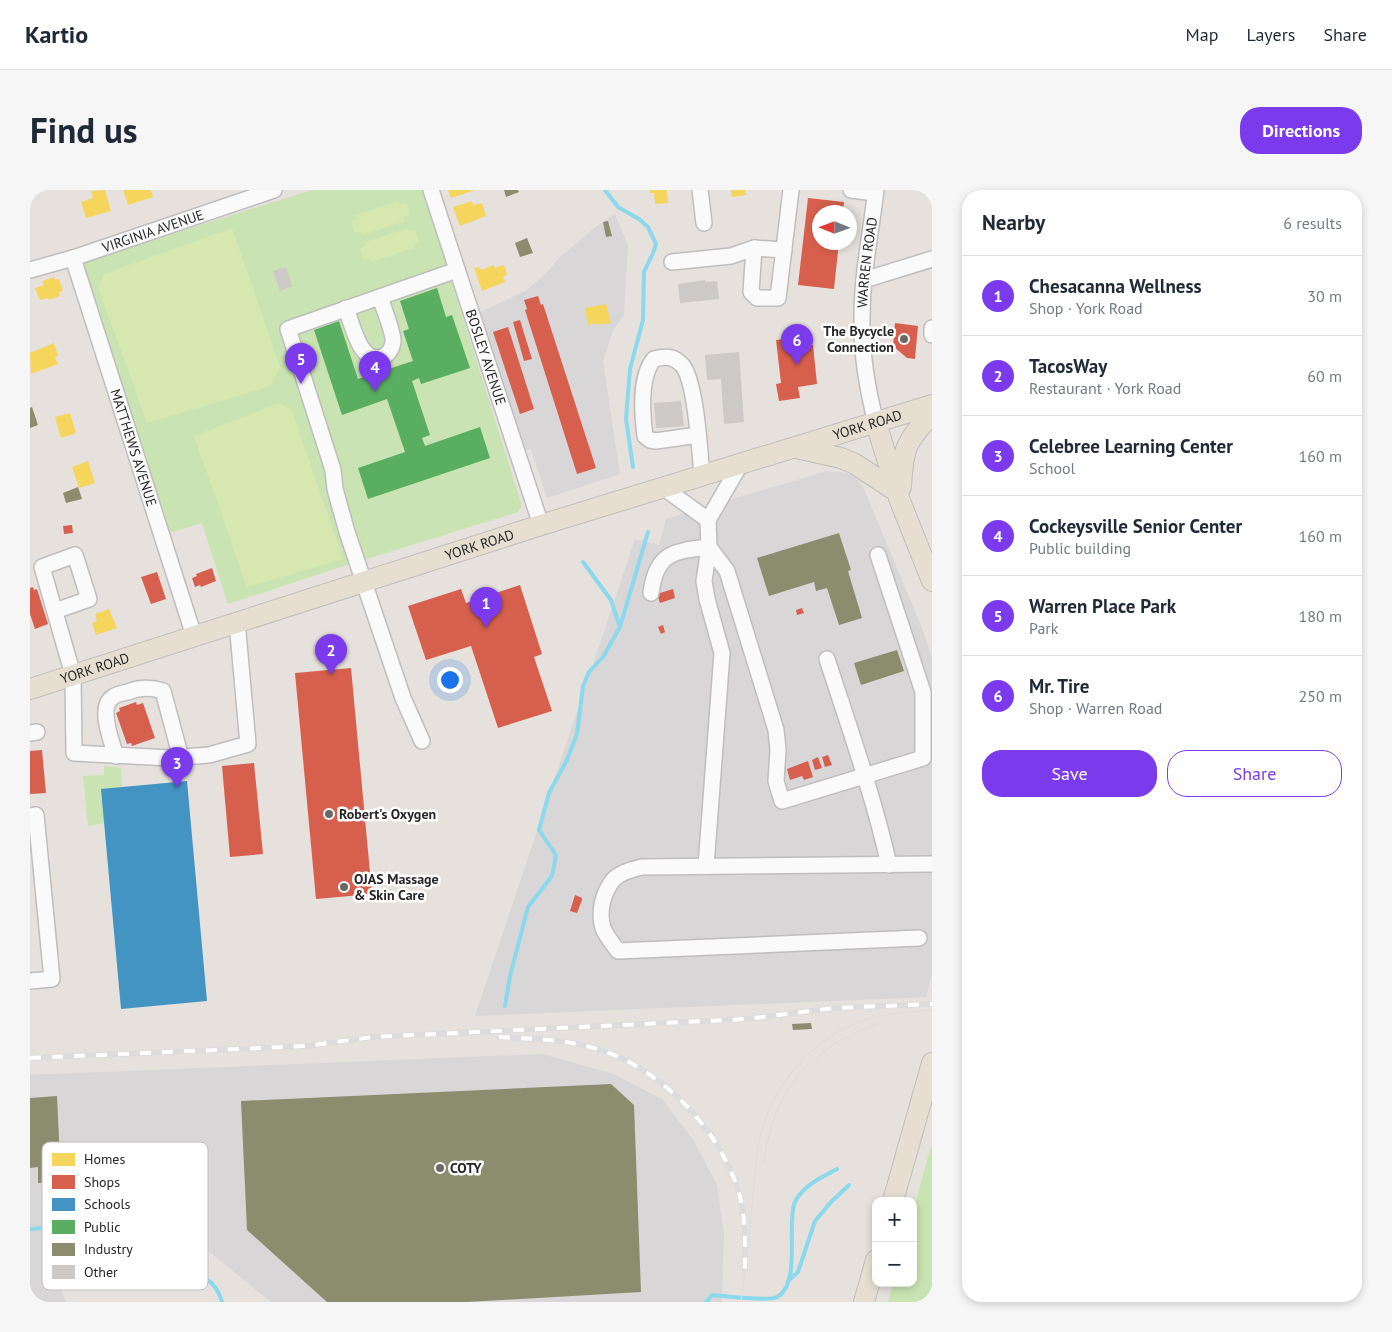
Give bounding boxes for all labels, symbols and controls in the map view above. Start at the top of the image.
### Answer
text: Kartio [25,19,88,50]
text: Map [1186,23,1218,46]
text: Layers [1246,23,1295,46]
text: Share [1323,23,1367,46]
text: Find us [30,107,138,153]
button: Directions [1240,107,1362,154]
street label: VIRGINIA AVENUE [99,205,206,257]
north arrow [812,205,857,250]
text: Nearby [982,209,1045,236]
text: 6 results [1283,213,1342,233]
street label: WARREN ROAD [853,216,881,308]
text: Chesacanna Wellness [1029,274,1201,298]
text: 1 [993,286,1003,306]
text: 30 m [1307,286,1342,306]
text: Shop · York Road [1029,298,1143,318]
street label: BOSLEY AVENUE [462,307,510,407]
place label: The Bycycle Connection [823,322,894,356]
pin: 6 [781,324,813,365]
marker: The Bycycle Connection [898,333,910,345]
pin: 5 [285,343,317,384]
pin: 4 [359,351,391,392]
text: TacosWay [1029,354,1107,378]
text: 2 [993,366,1003,386]
text: 60 m [1307,366,1342,386]
text: Restaurant · York Road [1029,378,1181,398]
street label: MATTHEWS AVENUE [106,386,161,509]
street label: YORK ROAD [831,406,904,444]
text: Celebree Learning Center [1029,434,1233,458]
text: 3 [993,446,1003,466]
text: 160 m [1299,446,1342,466]
text: School [1029,458,1075,478]
text: Cockeysville Senior Center [1029,514,1242,538]
street label: YORK ROAD [443,525,516,564]
text: 4 [993,526,1003,546]
text: 160 m [1299,526,1342,546]
text: Public building [1029,538,1131,558]
pin: 1 [470,587,502,628]
text: Warren Place Park [1029,594,1176,618]
text: 5 [993,606,1003,626]
text: 180 m [1299,606,1342,626]
text: Park [1029,618,1058,638]
pin: 2 [315,634,347,675]
street label: YORK ROAD [58,649,131,688]
your location [437,667,463,693]
text: Mr. Tire [1029,674,1089,698]
text: 6 [993,686,1003,706]
text: 250 m [1299,686,1342,706]
text: Shop · Warren Road [1029,698,1162,718]
pin: 3 [161,747,193,788]
button: Save [982,750,1157,797]
button: Share [1167,750,1342,797]
place label: Robert's Oxygen [339,805,436,823]
marker: Robert's Oxygen [323,808,335,820]
place label: OJAS Massage & Skin Care [354,870,439,904]
marker: OJAS Massage & Skin Care [338,881,350,893]
legend [42,1142,208,1290]
text: Homes [84,1150,125,1168]
place label: COTY [450,1159,482,1177]
marker: COTY [434,1162,446,1174]
text: Shops [84,1173,120,1191]
text: Schools [84,1195,131,1213]
map controls [872,1197,917,1287]
button: + [872,1197,917,1242]
text: Public [84,1218,121,1236]
text: Industry [84,1240,133,1258]
button: − [872,1242,917,1287]
text: Other [84,1263,118,1281]

